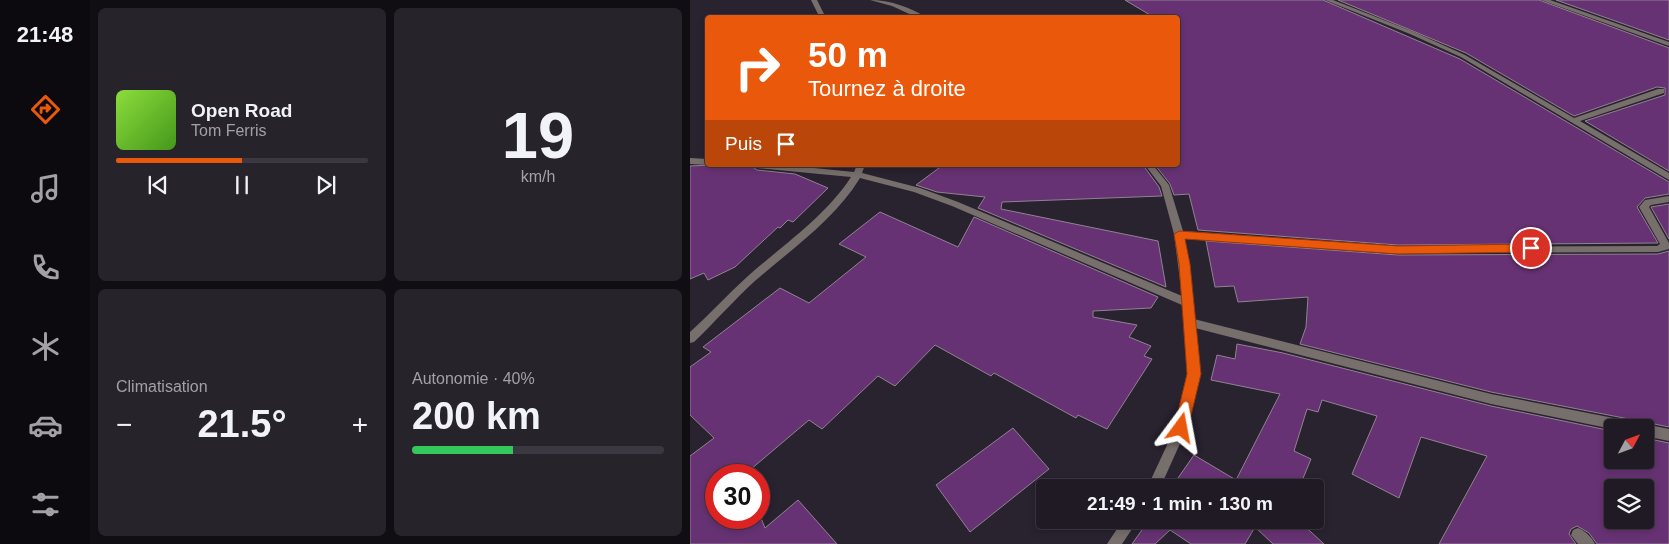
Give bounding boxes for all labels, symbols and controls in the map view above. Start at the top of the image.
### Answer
text: 21:48 [17,22,73,47]
icon: right [725,35,790,100]
text: 50 m [808,35,888,74]
text: Tournez à droite [808,76,966,101]
icon: directions [28,92,63,127]
text: 19 [502,99,574,172]
text: Open Road [191,100,292,121]
text: Tom Ferris [191,122,267,139]
icon: arrive [772,130,800,158]
text: Puis [725,133,762,154]
text: km/h [521,168,555,185]
icon: music [28,171,63,206]
icon: previous [144,171,172,199]
icon: pause [228,171,256,199]
icon: next [312,171,340,199]
pin [1510,227,1552,269]
icon: arrive [1517,234,1545,262]
icon: phone [28,250,63,285]
icon: climate [28,329,63,364]
text: Autonomie · 40% [412,370,535,387]
text: Climatisation [116,378,208,395]
text: 200 km [412,395,541,437]
position arrow [1154,401,1206,453]
text: 21.5° [197,403,287,445]
icon: car [28,408,63,443]
text: − [116,409,132,440]
text: + [352,409,368,440]
north arrow [1604,419,1654,469]
map controls [1604,419,1654,529]
speed limit sign: 30 [705,464,770,529]
button: layers [1604,479,1654,529]
icon: filters [28,487,63,522]
text: 21:49 · 1 min · 130 m [1087,493,1273,514]

